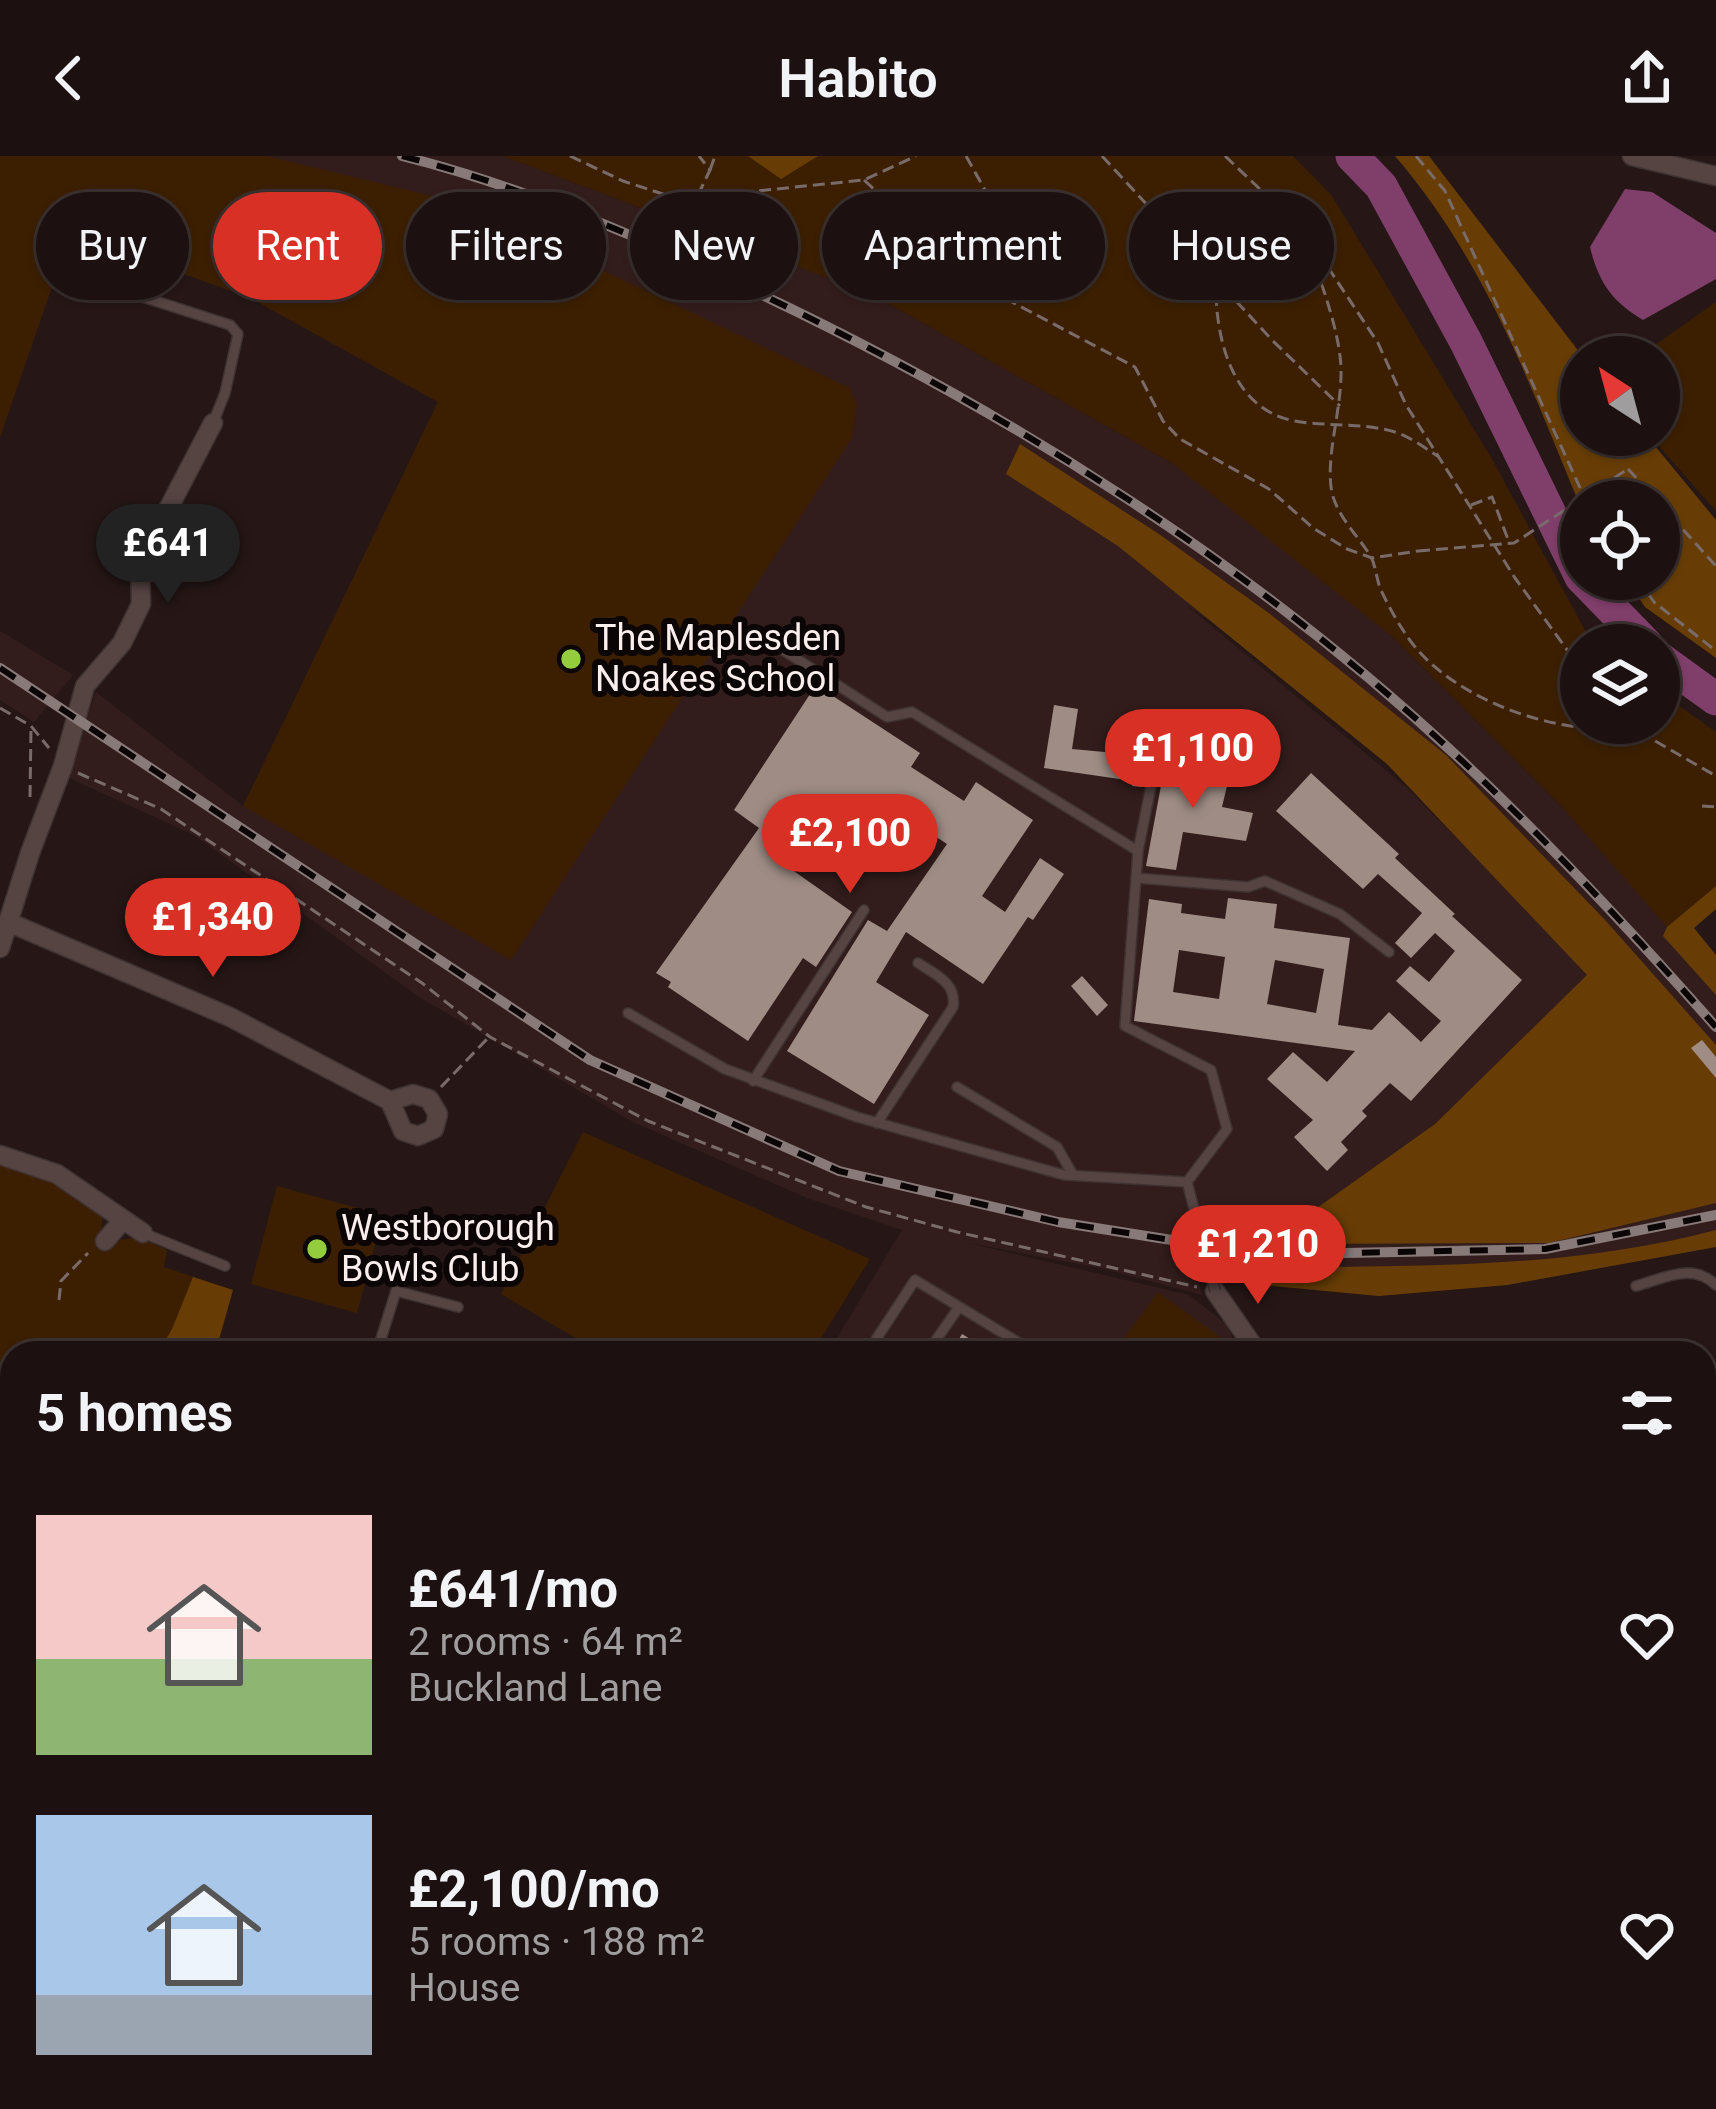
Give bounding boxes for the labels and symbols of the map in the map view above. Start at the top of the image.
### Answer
north arrow [1560,336,1680,456]
pin: £641 [97,504,239,606]
place label: The Maplesden Noakes School [595,617,841,700]
marker: The Maplesden Noakes School [558,646,584,672]
pin: £1,100 [1095,709,1291,811]
pin: £2,100 [752,794,948,896]
pin: £1,340 [115,878,311,980]
pin: £1,210 [1160,1205,1356,1307]
place label: Westborough Bowls Club [341,1207,555,1290]
marker: Westborough Bowls Club [304,1236,330,1262]

